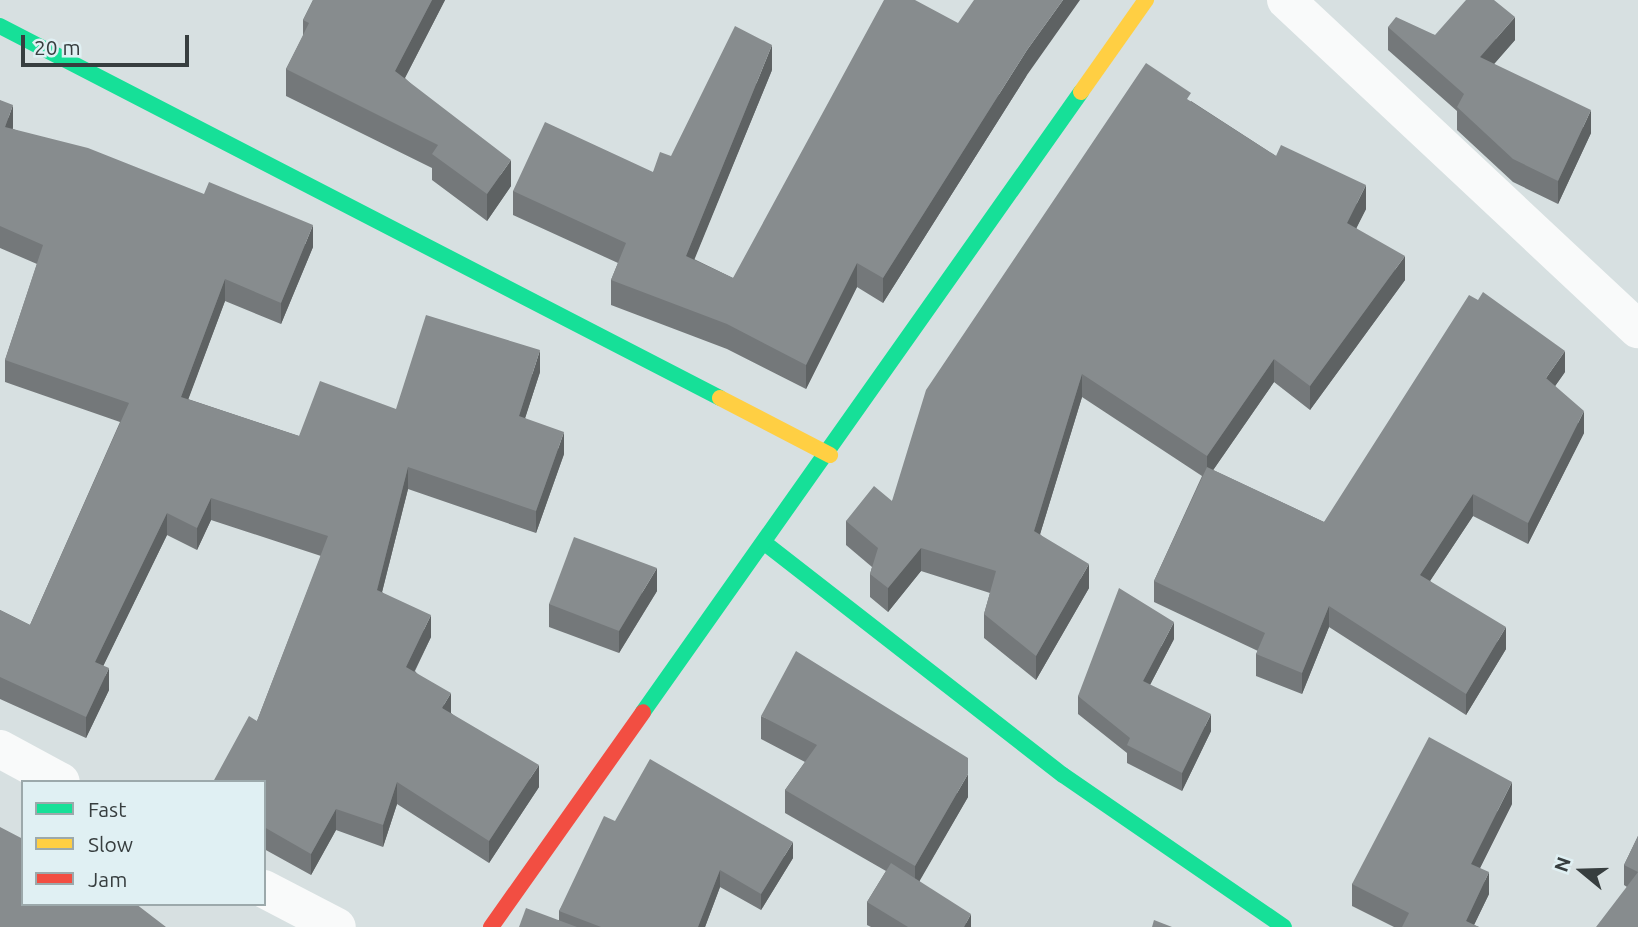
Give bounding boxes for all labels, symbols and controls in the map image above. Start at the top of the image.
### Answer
scale bar [24,21,192,65]
text: 20 m [34,35,81,59]
legend [21,780,266,906]
text: Fast [88,797,126,821]
text: Slow [88,832,133,856]
north arrow [1547,836,1617,906]
text: N [1549,854,1575,874]
text: Jam [88,867,127,891]

